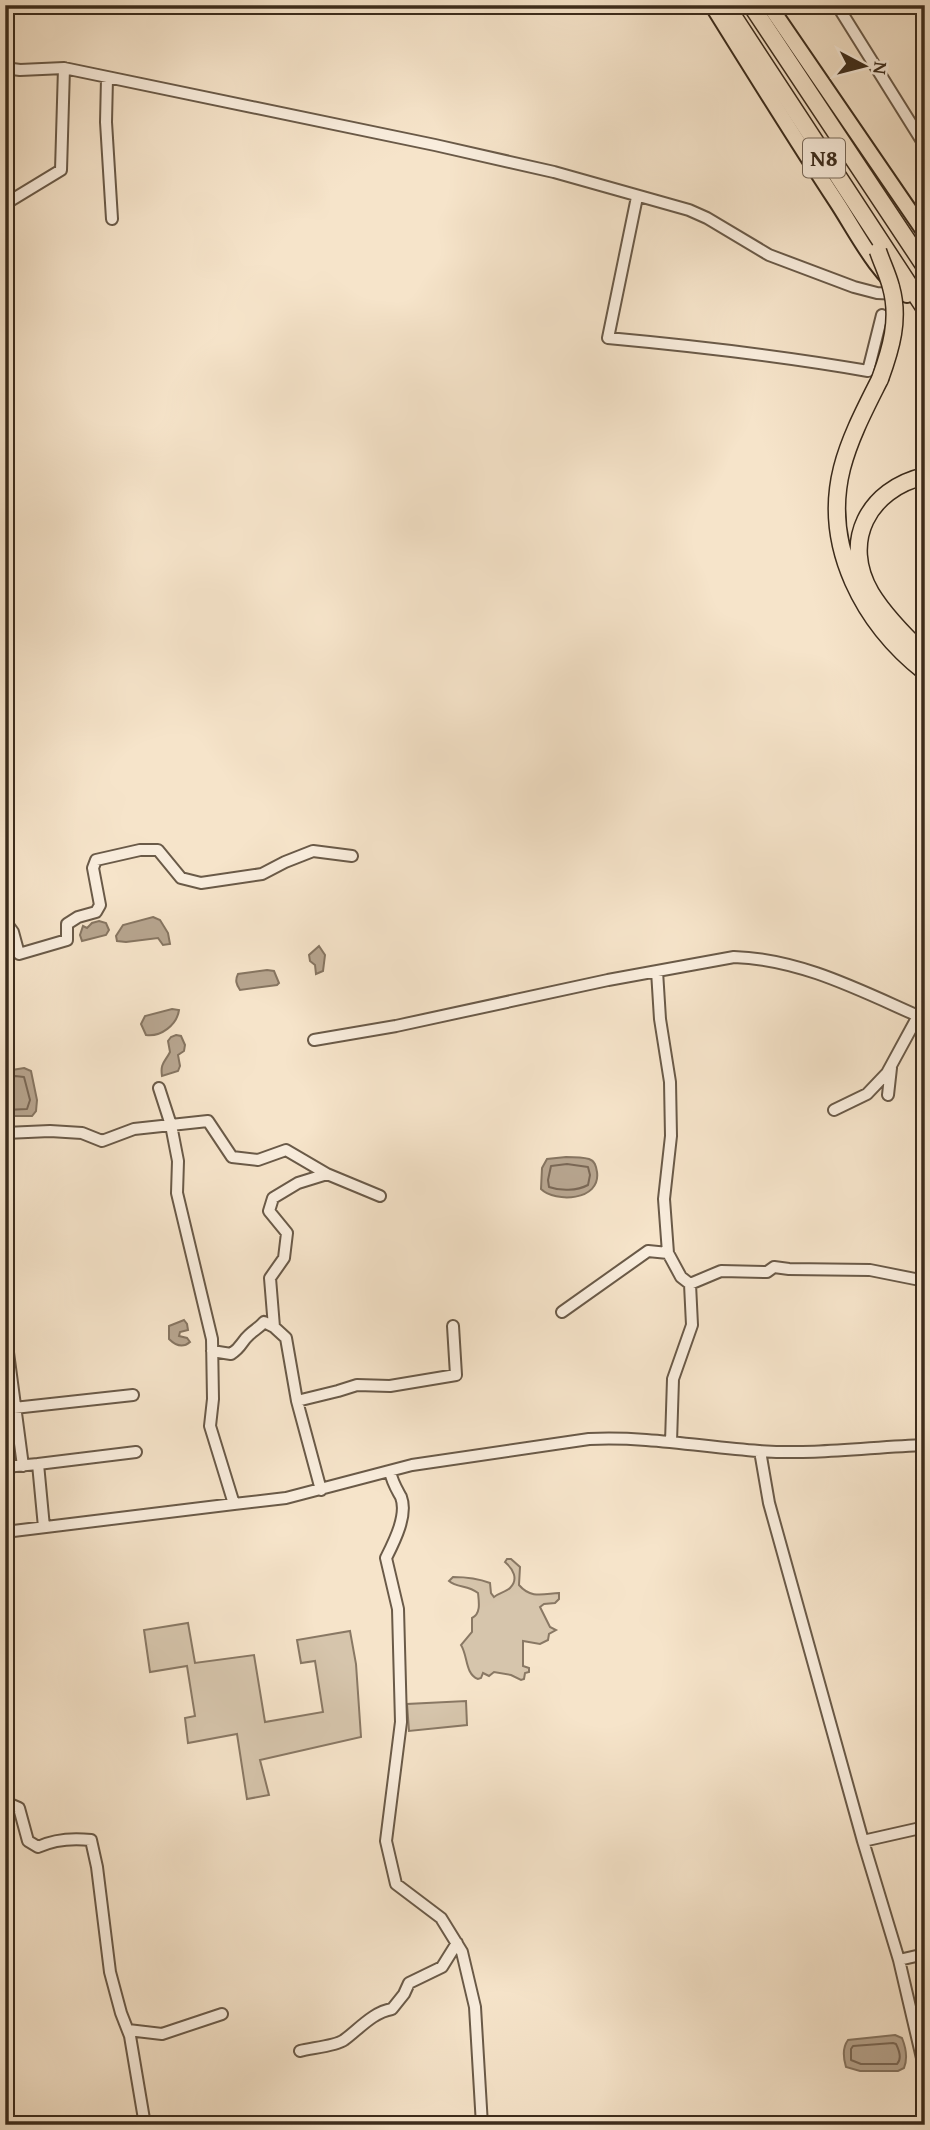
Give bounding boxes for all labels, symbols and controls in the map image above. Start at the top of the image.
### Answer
north arrow [828,32,898,102]
text: N [866,60,896,76]
road number: N8 [803,139,845,178]

